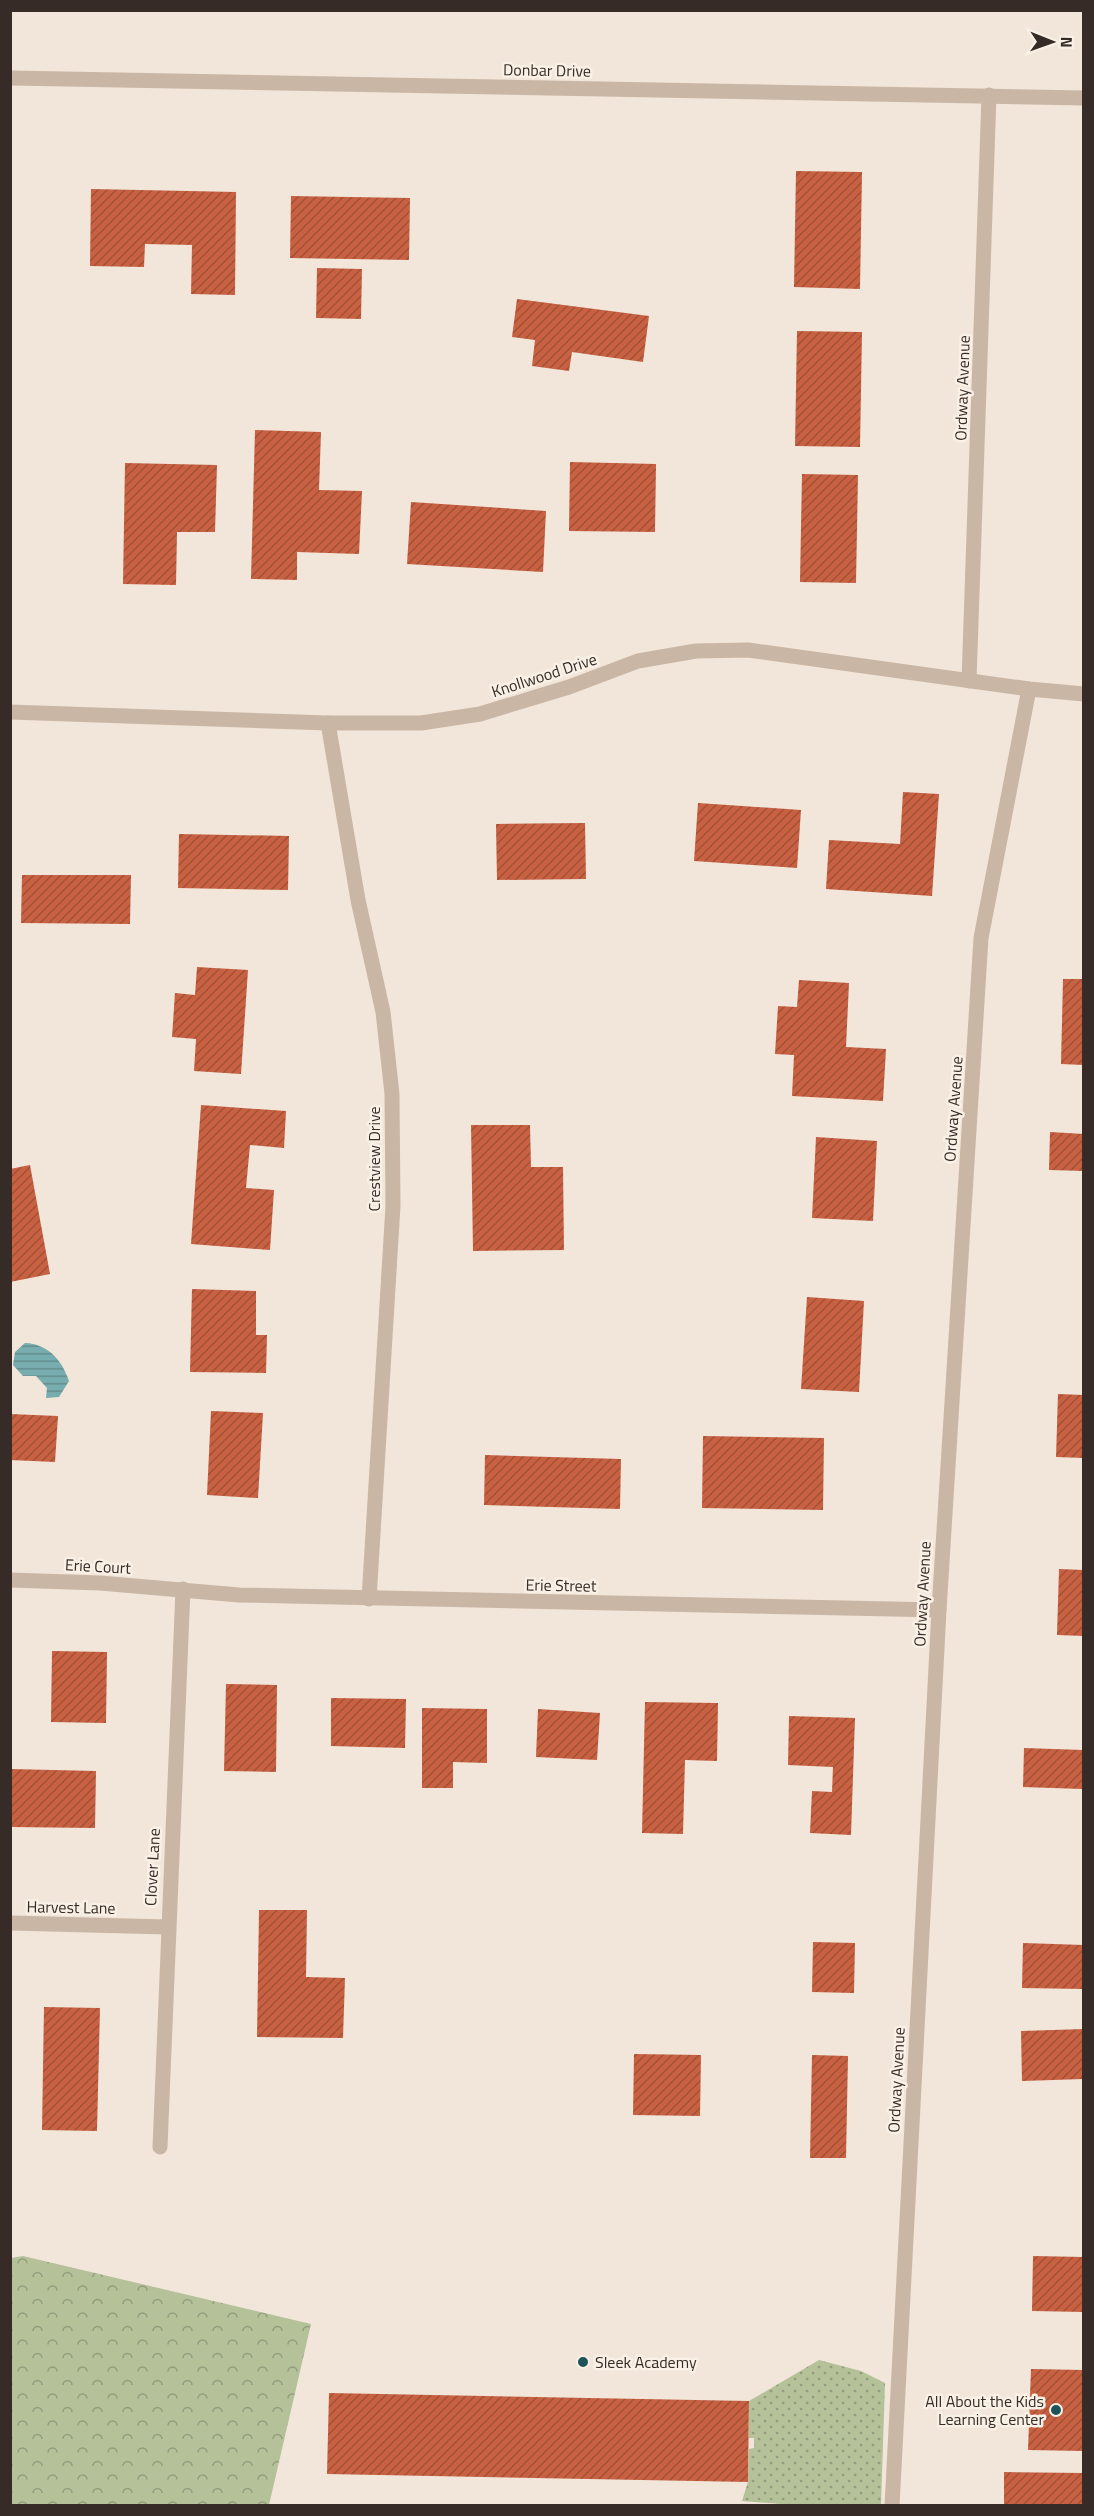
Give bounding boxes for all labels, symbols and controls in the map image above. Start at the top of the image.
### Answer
north arrow [1022,12,1082,72]
text: N [1055,37,1079,48]
street label: Donbar Drive [503,57,591,83]
street label: Ordway Avenue [948,335,976,441]
street label: Knollwood Drive [488,647,600,703]
street label: Ordway Avenue [937,1055,969,1163]
street label: Crestview Drive [362,1106,386,1212]
street label: Ordway Avenue [907,1541,937,1647]
street label: Erie Court [64,1552,132,1580]
street label: Erie Street [525,1572,597,1598]
street label: Clover Lane [138,1828,166,1906]
street label: Harvest Lane [26,1894,116,1920]
street label: Ordway Avenue [881,2027,911,2133]
place label: Sleek Academy [595,2350,697,2374]
marker: Sleek Academy [576,2355,590,2369]
place label: All About the Kids Learning Center [925,2389,1044,2431]
marker: All About the Kids Learning Center [1049,2403,1063,2417]

